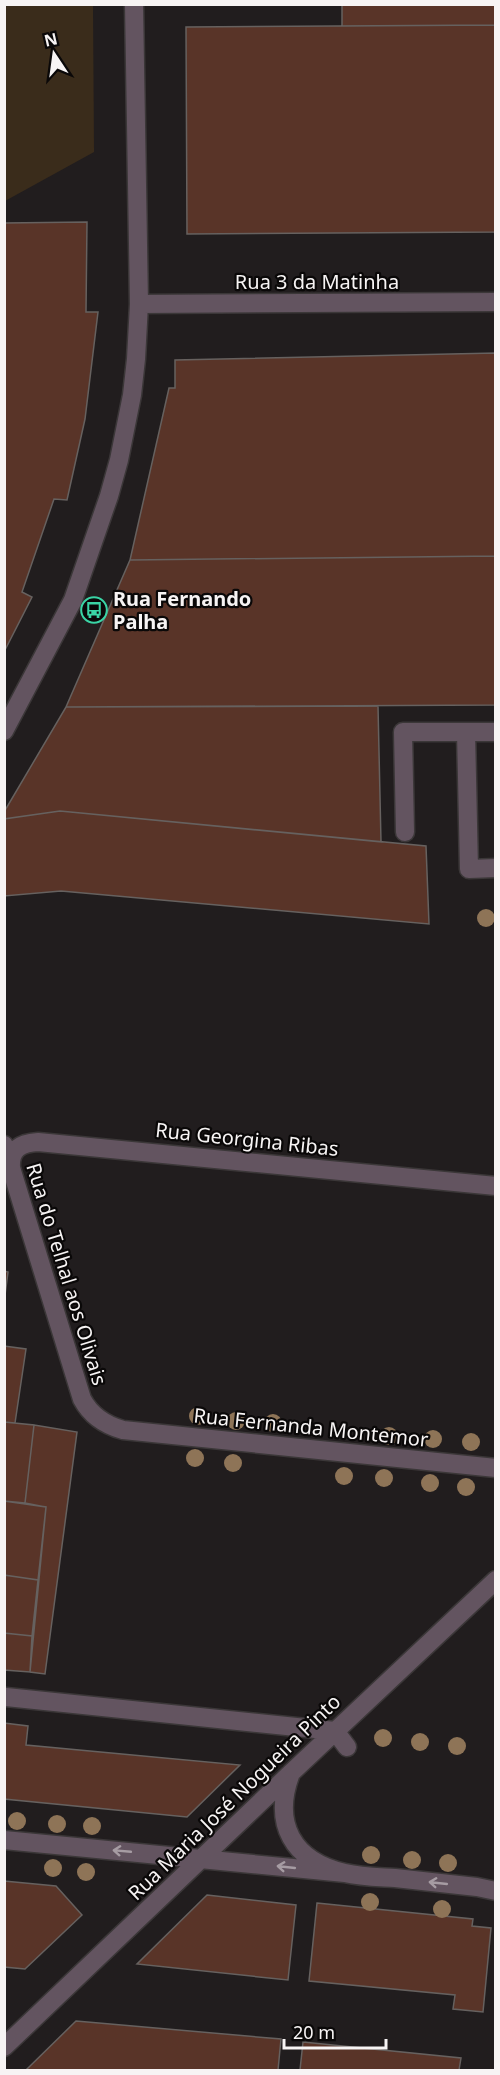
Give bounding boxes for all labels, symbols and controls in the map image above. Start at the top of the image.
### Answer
north arrow [24,24,84,84]
text: N [42,27,59,52]
street label: Rua 3 da Matinha [235,268,399,295]
place label: Rua Fernando Palha [113,585,251,635]
bus stop icon: Rua Fernando Palha [79,595,109,625]
street label: Rua Georgina Ribas [154,1116,340,1162]
street label: Rua do Telhal aos Olivais [20,1160,114,1388]
street label: Rua Fernanda Montemor [192,1401,430,1453]
street label: Rua Maria José Nogueira Pinto [122,1688,346,1906]
one-way arrow [112,1845,132,1856]
one-way arrow [277,1861,297,1872]
one-way arrow [428,1877,448,1888]
scale bar [284,2012,386,2050]
text: 20 m [293,2020,335,2044]

